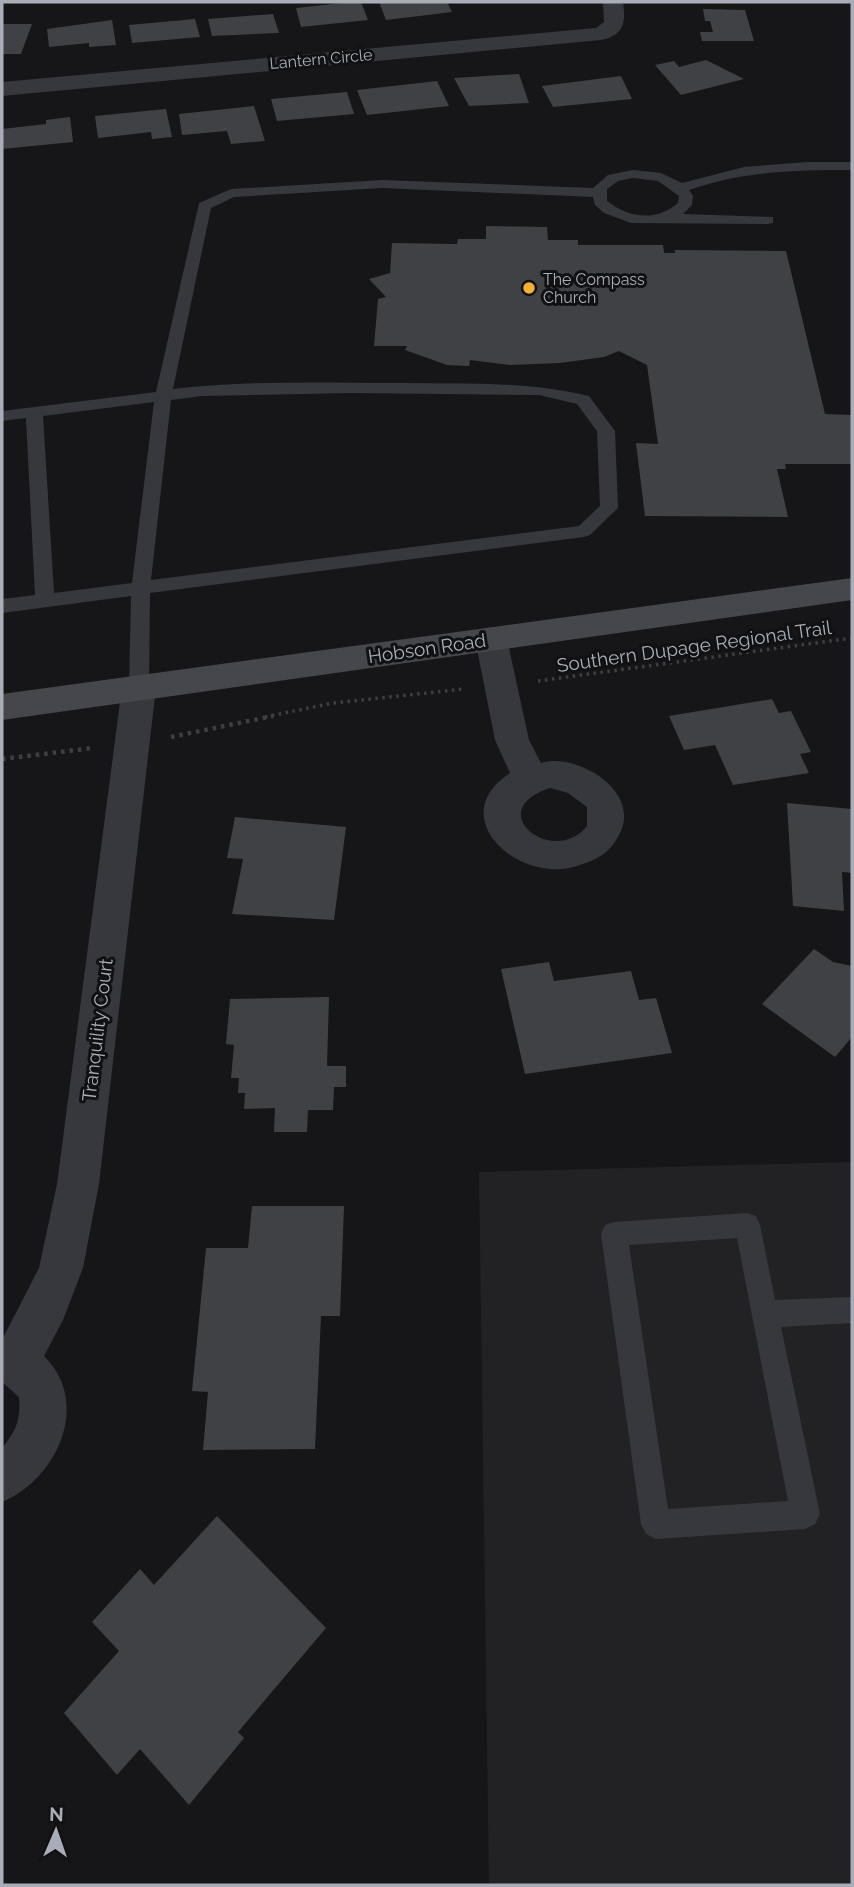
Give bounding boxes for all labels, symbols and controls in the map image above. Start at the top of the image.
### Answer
street label: Lantern Circle [269,45,373,73]
place label: The Compass Church [543,270,645,307]
marker: The Compass Church [521,280,537,296]
street label: Southern Dupage Regional Trail [555,616,833,676]
street label: Hobson Road [367,629,487,667]
street label: Tranquility Court [77,957,117,1103]
north arrow [21,1796,91,1866]
text: N [49,1803,64,1825]

